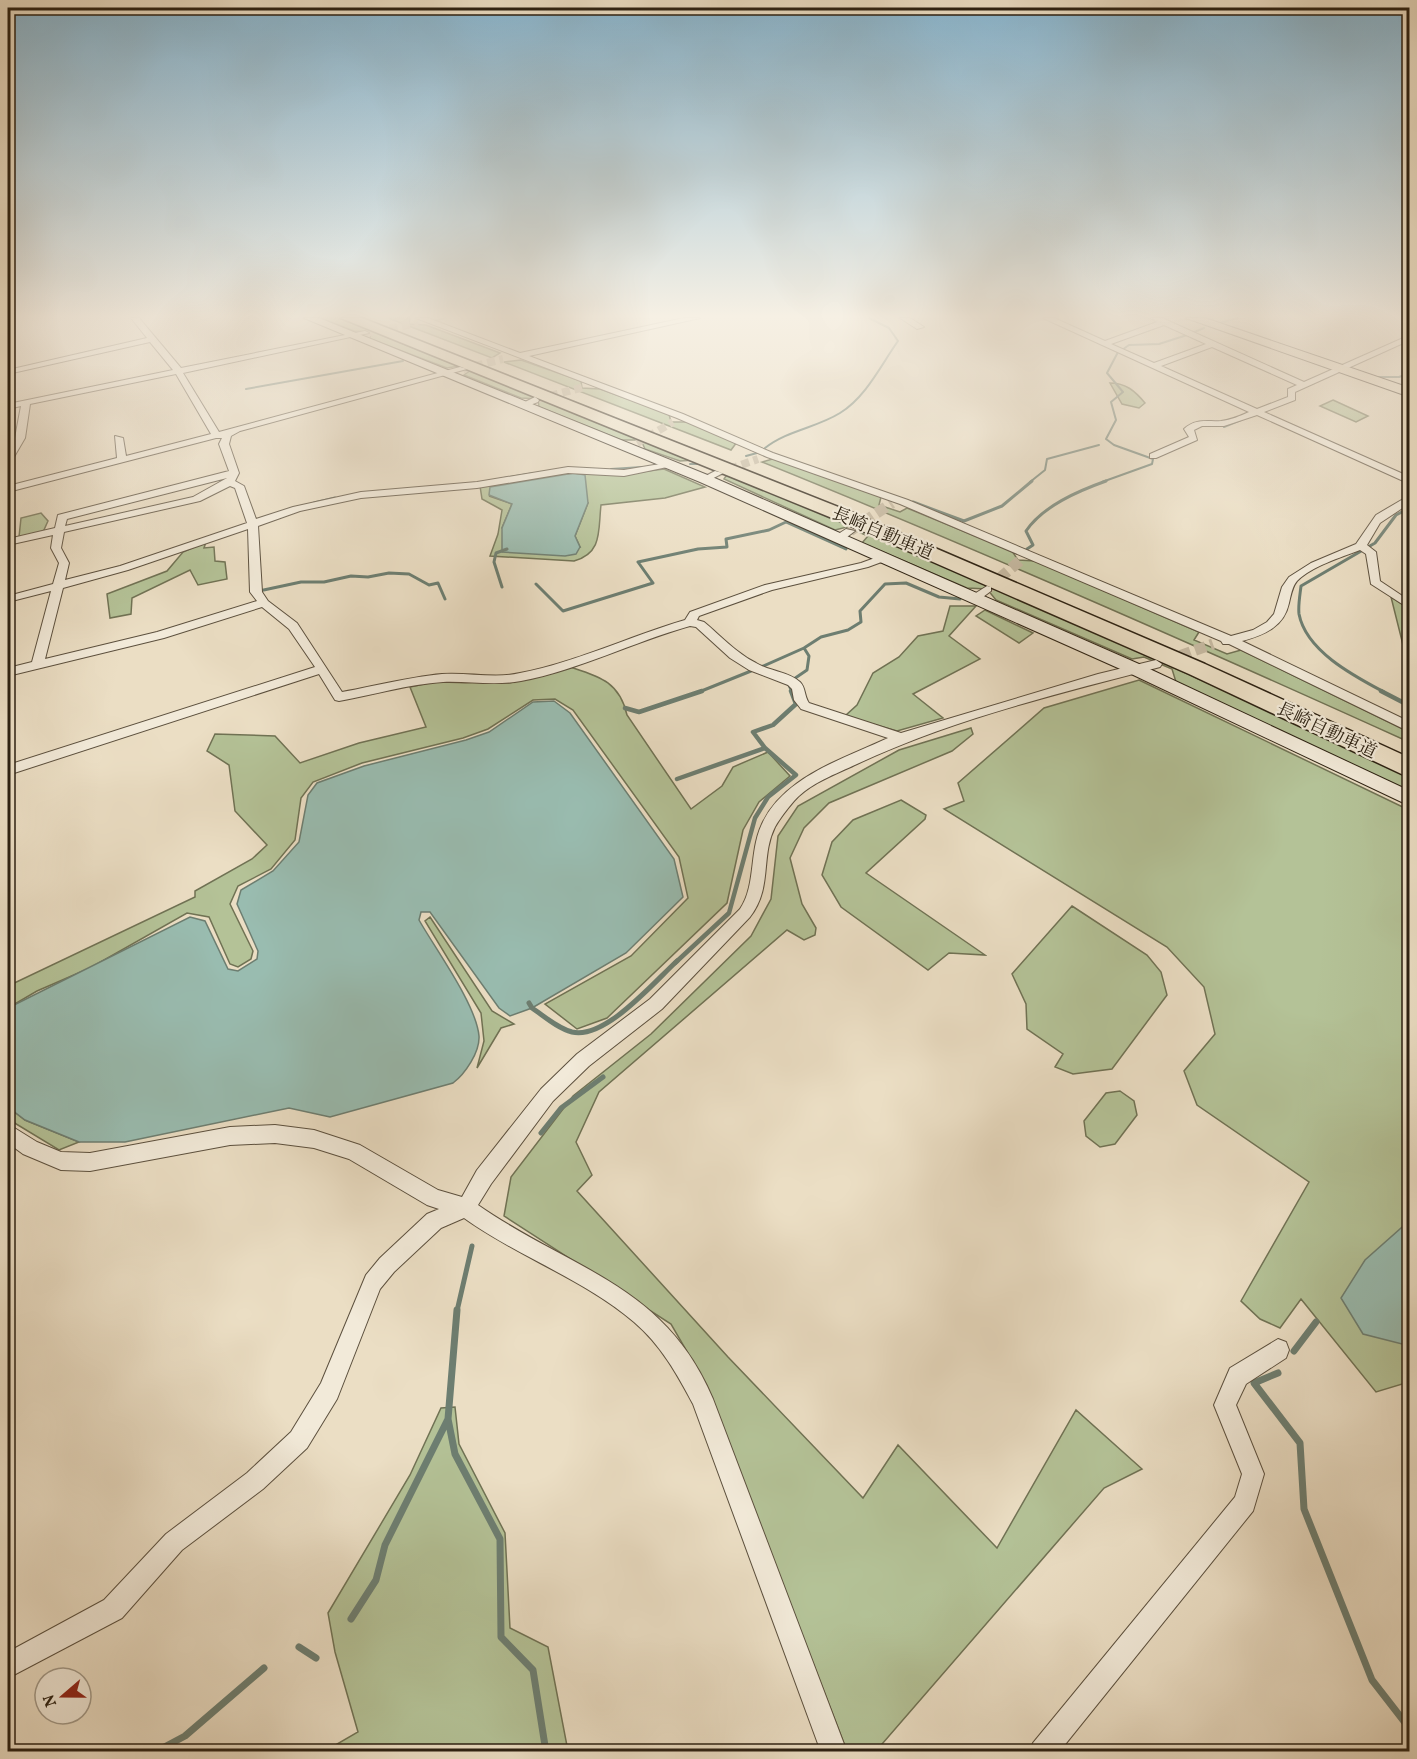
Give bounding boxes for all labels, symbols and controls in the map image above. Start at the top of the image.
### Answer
street label: 長崎自動車道 [828,502,937,567]
street label: 長崎自動車道 [1272,697,1381,766]
north arrow [33,1666,93,1726]
text: N [38,1691,63,1710]

